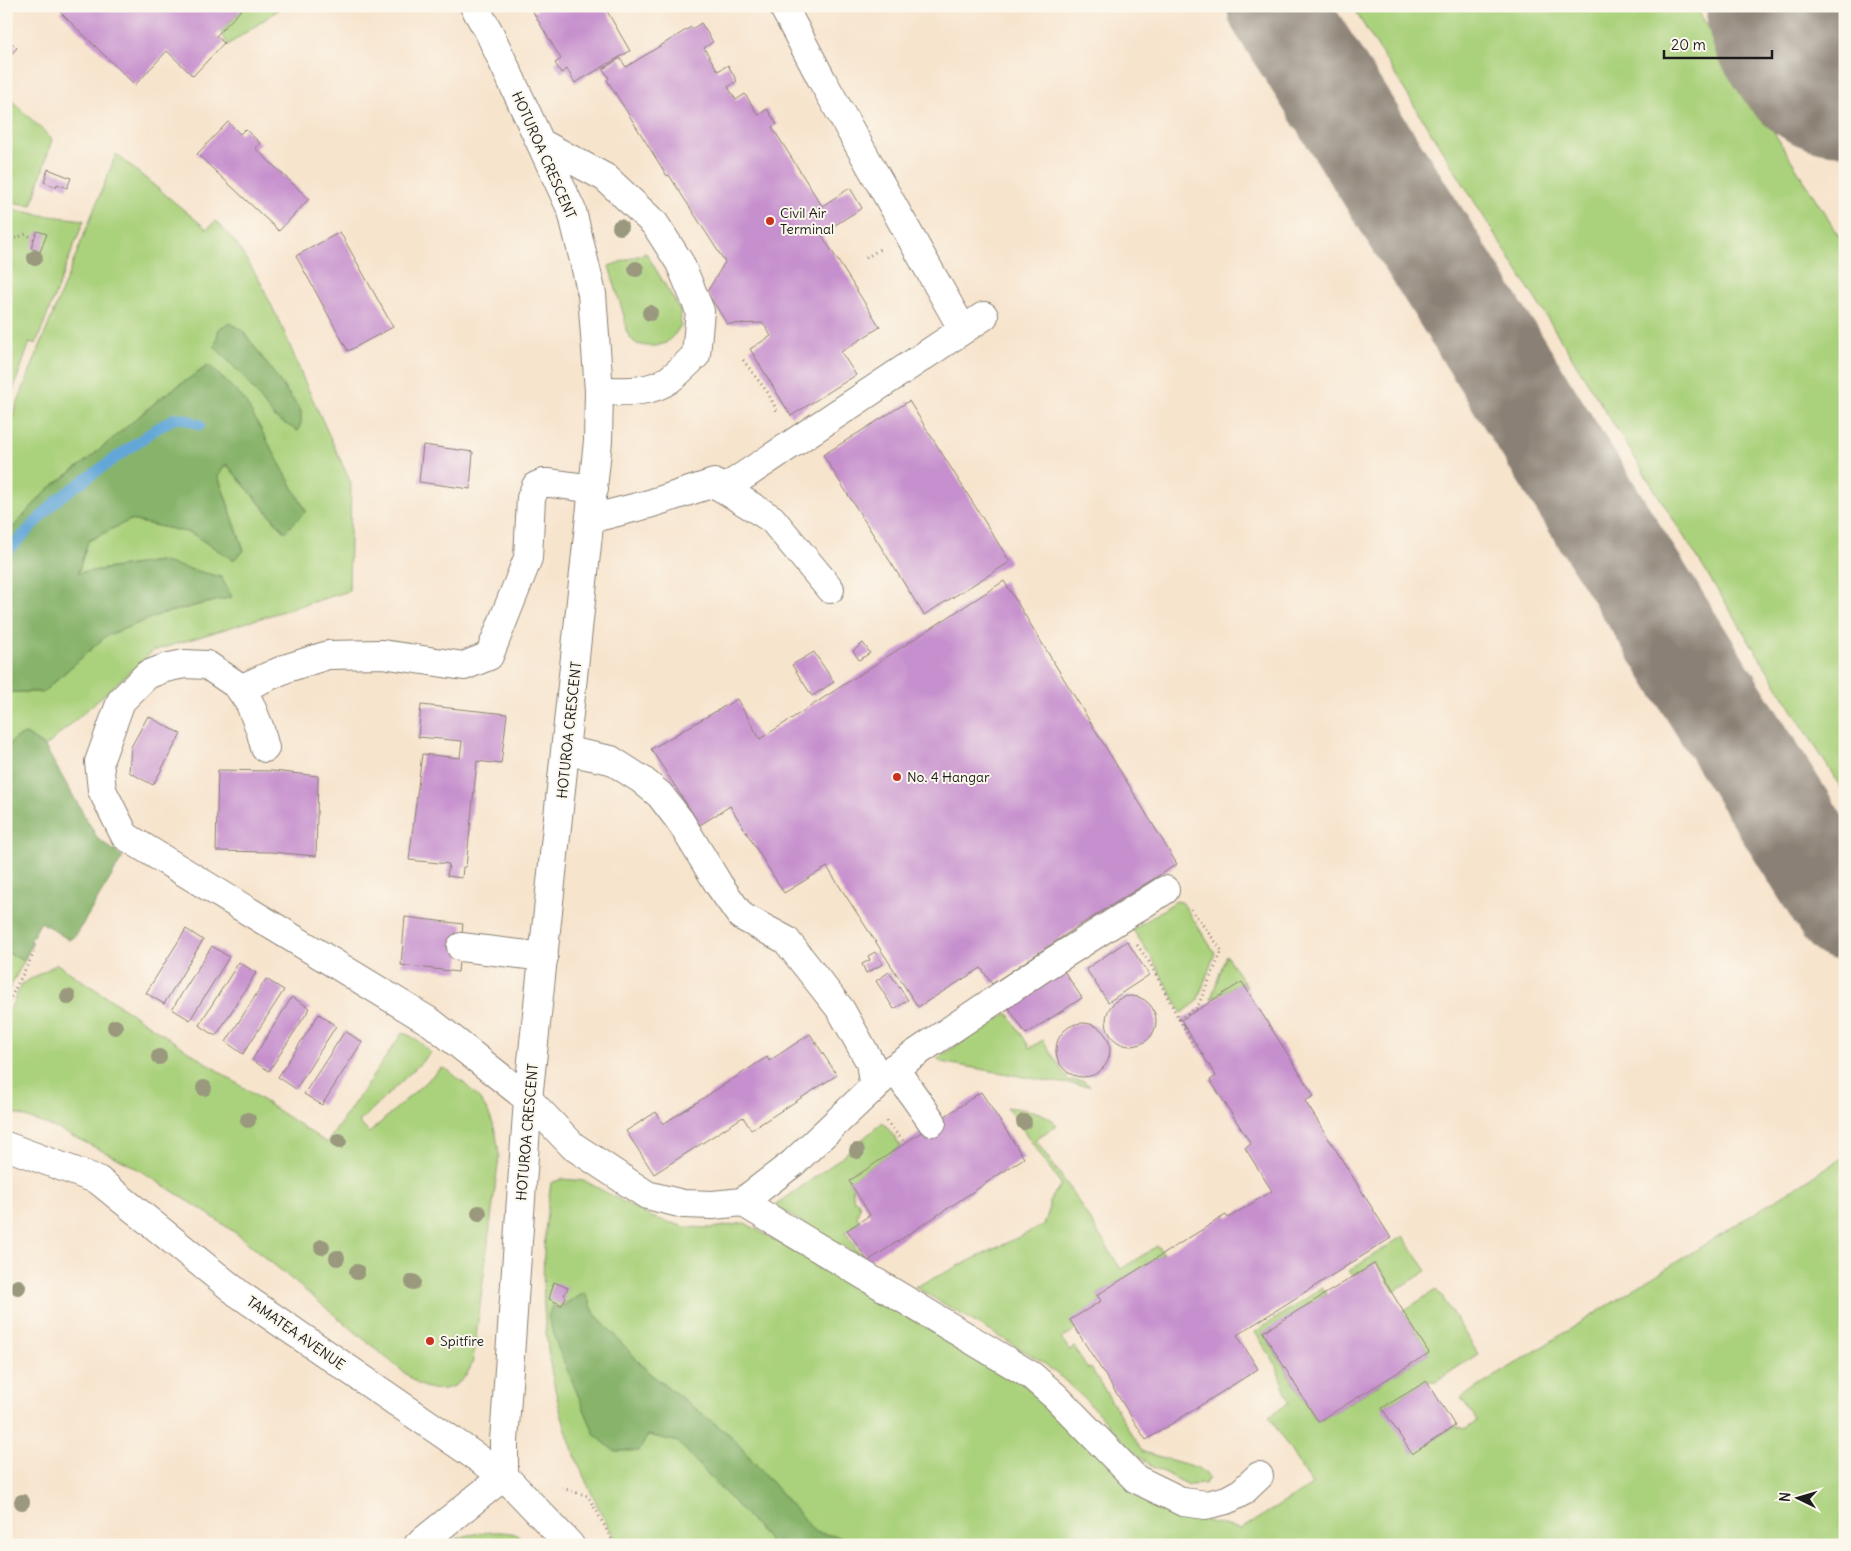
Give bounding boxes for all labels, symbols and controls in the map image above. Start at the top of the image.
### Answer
scale bar [1664,28,1771,60]
text: 20 m [1671,35,1706,54]
street label: HOTUROA CRESCENT [508,88,580,222]
place label: Civil Air Terminal [780,204,834,238]
marker: Civil Air Terminal [764,215,776,227]
street label: HOTUROA CRESCENT [553,661,585,799]
place label: No. 4 Hangar [907,768,990,786]
marker: No. 4 Hangar [891,771,903,783]
street label: HOTUROA CRESCENT [512,1063,542,1201]
street label: TAMATEA AVENUE [243,1292,349,1374]
place label: Spitfire [440,1332,484,1350]
marker: Spitfire [424,1335,436,1347]
north arrow [1774,1474,1824,1524]
text: N [1776,1491,1794,1502]

